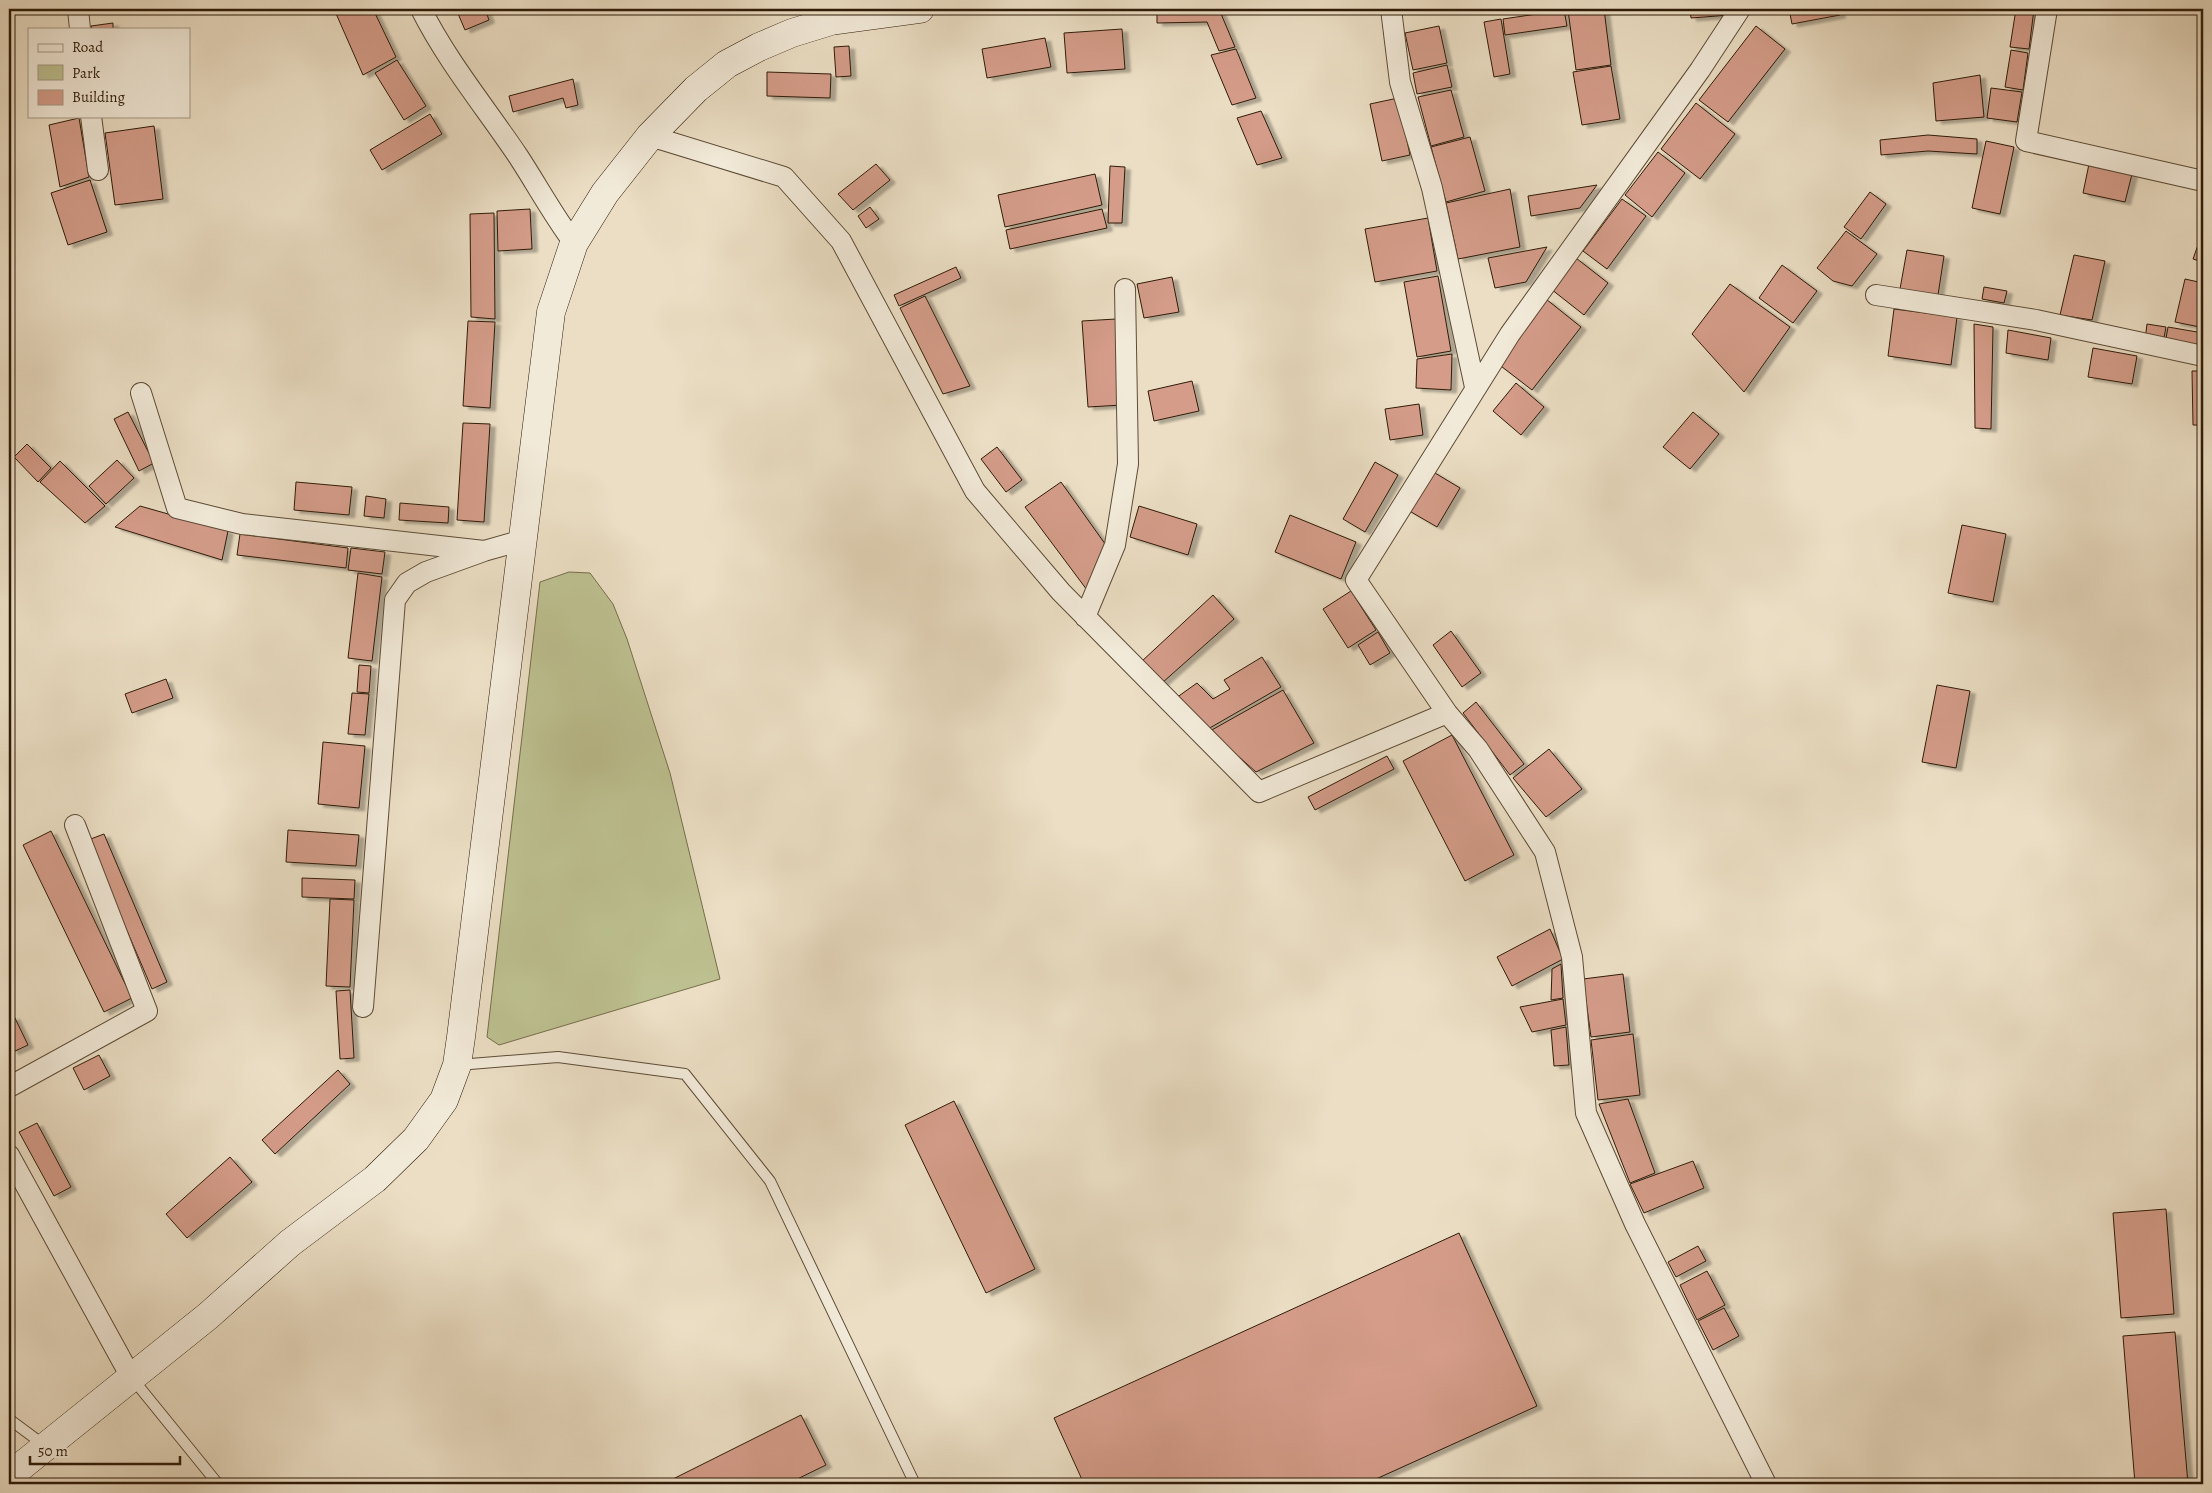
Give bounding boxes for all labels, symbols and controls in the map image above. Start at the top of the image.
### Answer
legend [28,28,190,118]
text: Road [72,37,104,57]
text: Park [72,63,101,83]
text: Building [72,87,125,107]
scale bar [30,1433,180,1465]
text: 50 m [38,1441,68,1461]

